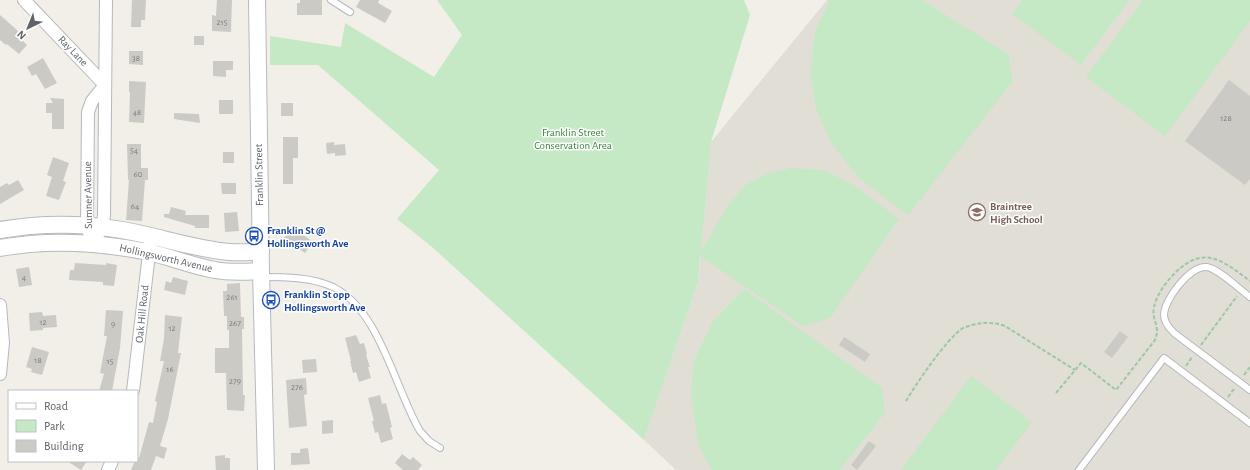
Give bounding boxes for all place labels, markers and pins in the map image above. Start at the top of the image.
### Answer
place label: Braintree High School [990,201,1043,225]
school or university icon: Braintree High School [967,202,987,222]
place label: Franklin St @ Hollingsworth Ave [267,225,348,249]
bus stop icon: Franklin St @ Hollingsworth Ave [244,226,264,246]
place label: Franklin St opp Hollingsworth Ave [284,289,365,313]
bus stop icon: Franklin St opp Hollingsworth Ave [261,290,281,310]

